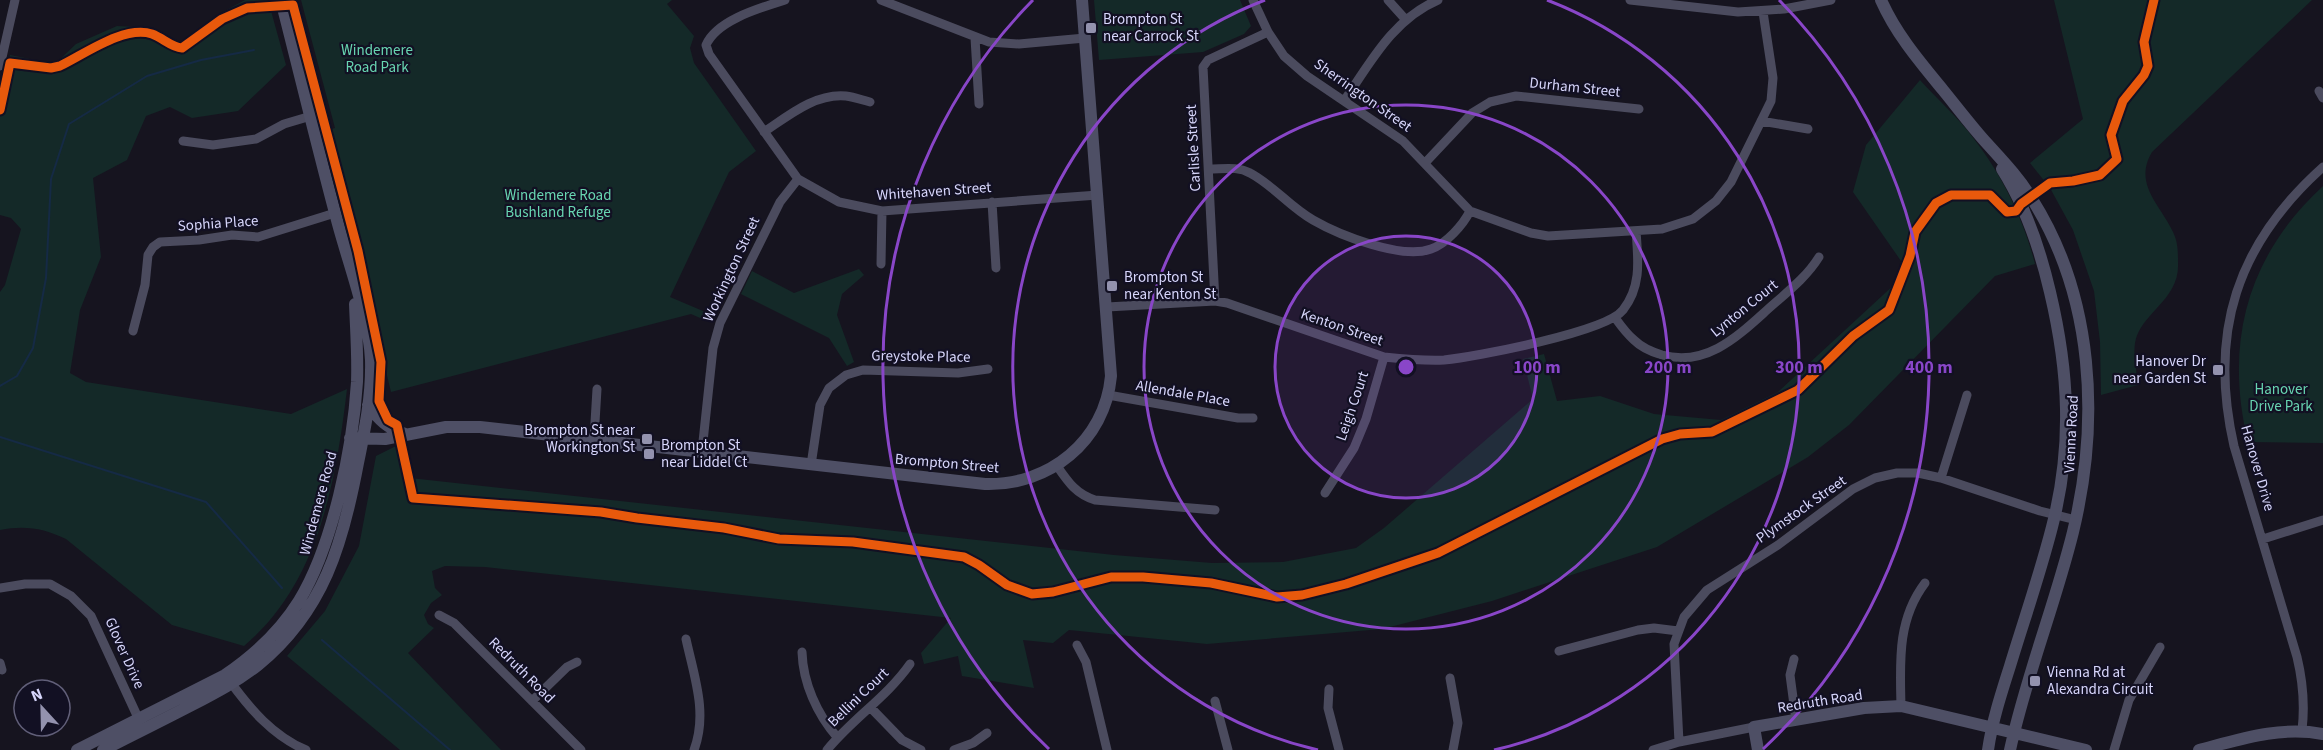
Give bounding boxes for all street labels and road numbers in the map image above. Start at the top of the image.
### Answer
street label: Sherrington Street [1309,54,1416,137]
street label: Durham Street [1528,72,1621,103]
street label: Carlisle Street [1181,104,1206,192]
street label: Whitehaven Street [876,177,992,206]
street label: Sophia Place [177,210,259,237]
street label: Workington Street [698,213,765,325]
street label: Lynton Court [1706,275,1783,342]
street label: Kenton Street [1298,304,1386,351]
street label: Greystoke Place [871,345,971,368]
street label: Leigh Court [1331,369,1374,444]
street label: Allendale Place [1134,375,1232,412]
street label: Vienna Road [2059,395,2084,474]
street label: Hanover Drive [2235,423,2280,514]
street label: Brompton Street [894,448,1000,479]
street label: Windemere Road [294,449,342,558]
street label: Plymstock Street [1752,471,1851,548]
street label: Glover Drive [99,614,150,692]
street label: Redruth Road [484,633,559,708]
street label: Bellini Court [823,663,894,732]
street label: Redruth Road [1776,684,1864,719]

